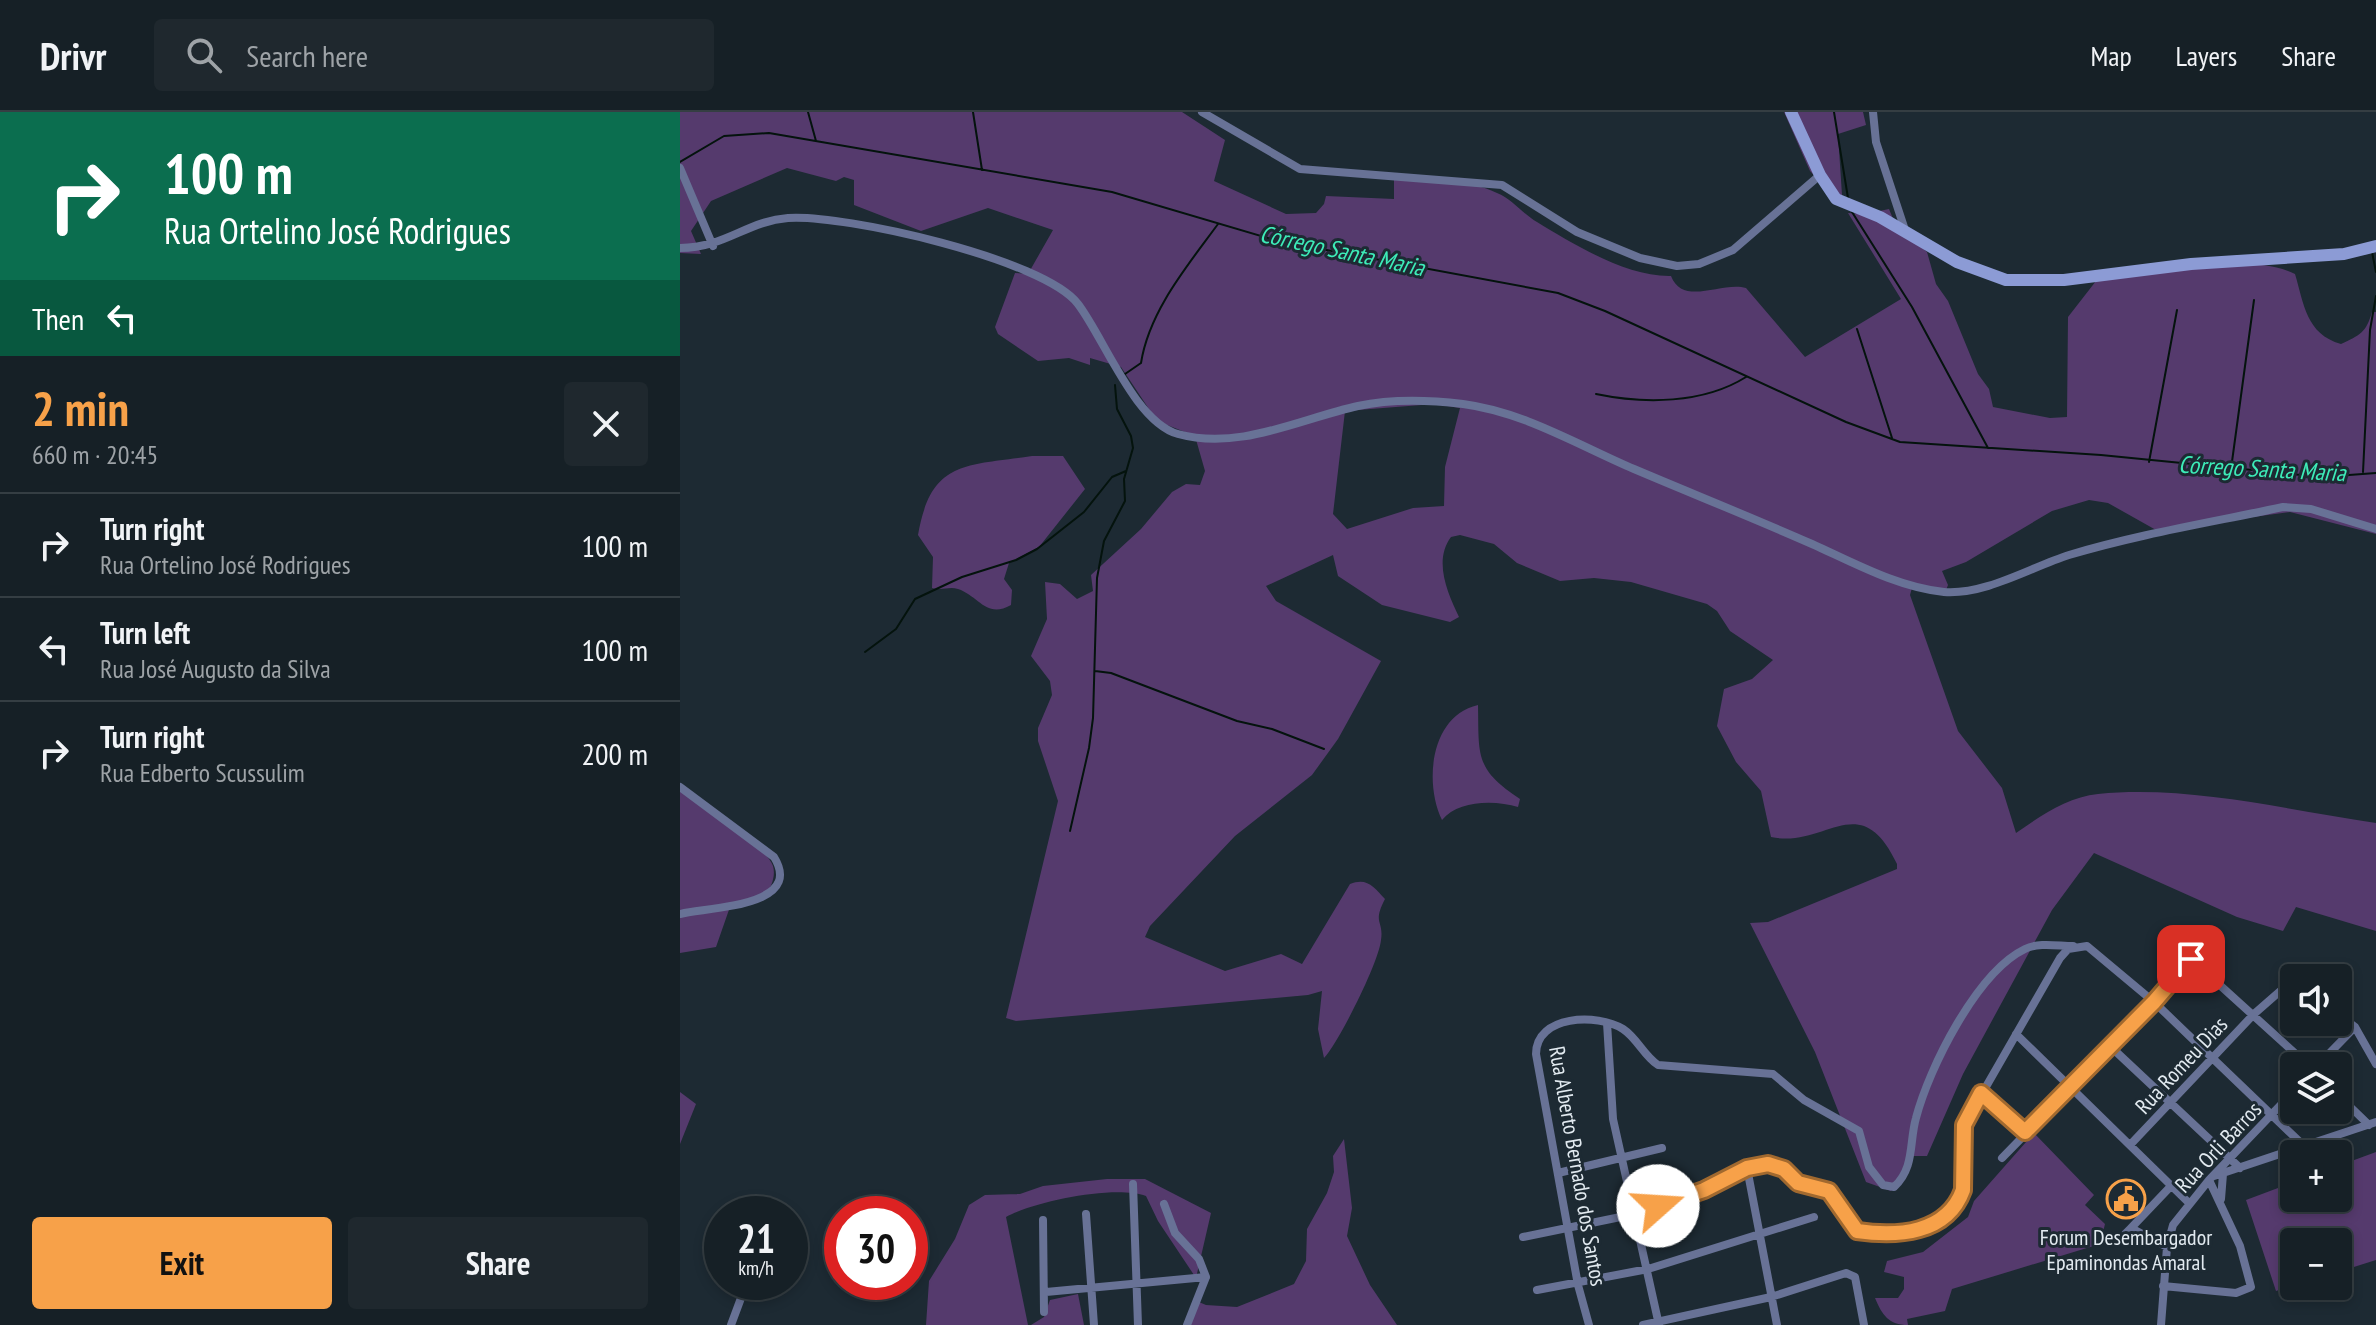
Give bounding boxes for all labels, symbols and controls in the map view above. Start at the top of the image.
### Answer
search box [154,19,714,91]
text: Drivr [40,31,106,80]
icon: search [182,33,226,77]
text: Search here [246,36,368,75]
text: Map [2090,37,2132,74]
text: Layers [2176,37,2237,74]
text: Share [2281,37,2336,74]
text: 100 m [164,137,293,209]
icon: right [32,144,136,248]
text: Rua Ortelino José Rodrigues [164,207,511,254]
water label: Córrego Santa Maria [1257,218,1429,283]
icon: left [100,296,144,340]
text: Then [32,299,84,338]
text: 2 min [32,377,129,439]
button: close [564,382,648,466]
text: 660 m · 20:45 [32,438,158,471]
water label: Córrego Santa Maria [2178,449,2348,488]
text: Turn right [100,509,204,548]
icon: right [32,523,76,567]
text: 100 m [582,526,648,565]
text: Rua Ortelino José Rodrigues [100,548,351,581]
text: Turn left [100,613,190,652]
icon: left [32,627,76,671]
text: 100 m [582,630,648,669]
text: Rua José Augusto da Silva [100,652,331,685]
text: Turn right [100,717,204,756]
icon: right [32,731,76,775]
text: 200 m [582,734,648,773]
text: Rua Edberto Scussulim [100,756,305,789]
pin [2157,925,2225,993]
icon: arrive [2169,937,2213,981]
map controls [2280,964,2352,1300]
button: sound [2280,964,2352,1036]
street label: Rua Romeu Dias [2129,1010,2233,1120]
street label: Rua Alberto Bernado dos Santos [1543,1044,1613,1288]
button: layers [2280,1052,2352,1124]
street label: Rua Orli Barros [2169,1096,2267,1198]
button: + [2280,1140,2352,1212]
position arrow [1616,1164,1700,1248]
public building icon: Forum Desembargador Epaminondas Amaral [2105,1178,2147,1220]
speed limit sign: 30 [824,1196,928,1300]
text: 21 [737,1212,775,1264]
button: Exit [32,1217,332,1309]
button: Share [348,1217,648,1309]
place label: Forum Desembargador Epaminondas Amaral [2040,1223,2212,1276]
button: − [2280,1228,2352,1300]
text: km/h [738,1255,774,1281]

